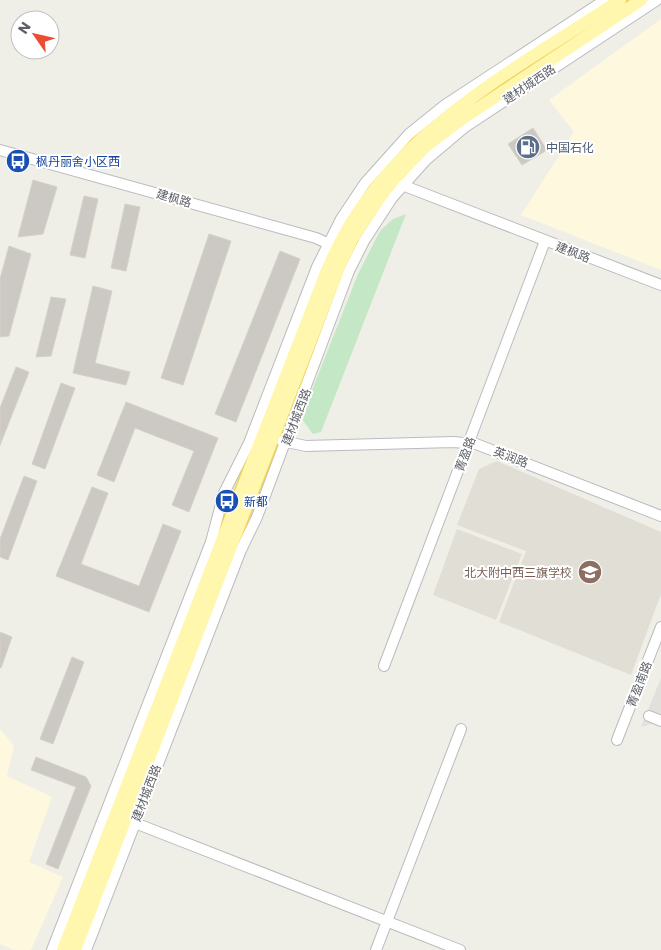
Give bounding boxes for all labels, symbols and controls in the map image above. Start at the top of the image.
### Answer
north arrow [10,10,60,60]
text: N [13,18,35,38]
street label: 建材城西路 [499,60,559,108]
fuel station icon: 中国石化 [515,134,541,160]
place label: 中国石化 [546,139,594,156]
bus stop icon: 枫丹丽舍小区西 [5,148,31,174]
place label: 枫丹丽舍小区西 [36,153,120,170]
street label: 建枫路 [154,185,194,211]
street label: 建枫路 [553,238,593,266]
street label: 建材城西路 [277,386,315,448]
street label: 菁盈路 [451,434,479,474]
street label: 英润路 [491,443,531,471]
bus stop icon: 新都 [214,488,240,514]
place label: 新都 [244,493,268,510]
school or university icon: 北大附中西三旗学校 [577,559,603,585]
place label: 北大附中西三旗学校 [464,564,572,581]
street label: 菁盈南路 [622,659,656,709]
street label: 建材城西路 [127,762,165,824]

